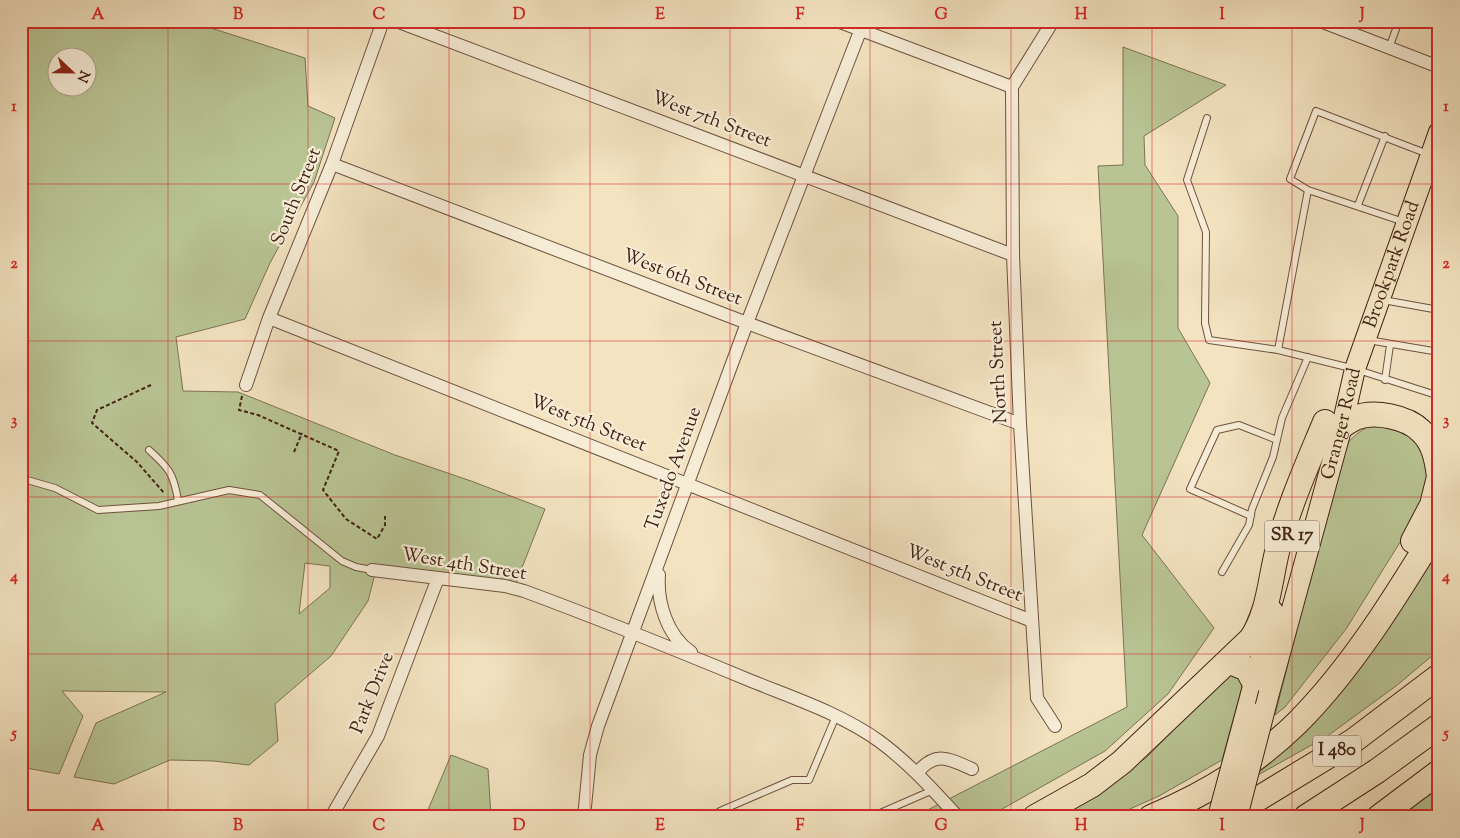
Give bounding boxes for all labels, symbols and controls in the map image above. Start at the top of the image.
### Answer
text: A [92,4,105,27]
text: B [233,4,243,27]
text: C [373,4,386,27]
text: D [513,4,526,27]
text: E [655,4,665,27]
text: F [796,4,805,27]
text: G [934,4,948,27]
text: H [1075,4,1088,27]
text: I [1219,4,1225,27]
text: J [1358,4,1365,27]
north arrow [48,48,98,98]
text: N [71,67,94,85]
street label: West 7th Street [647,85,775,155]
text: 1 [11,96,17,119]
text: 1 [1443,96,1449,119]
street label: South Street [265,144,329,250]
street label: Brookpark Road [1357,197,1427,332]
street label: West 6th Street [618,243,746,313]
text: 2 [10,253,18,276]
text: 2 [1442,253,1450,276]
street label: North Street [983,319,1015,424]
street label: Granger Road [1314,365,1368,483]
street label: West 5th Street [526,388,651,460]
street label: Tuxedo Avenue [639,403,709,535]
text: 3 [11,410,18,433]
text: 3 [1443,410,1450,433]
road number: SR 17 [1264,520,1320,552]
street label: West 5th Street [902,538,1027,610]
street label: West 4th Street [400,542,529,588]
text: 4 [9,566,18,589]
text: 4 [1441,566,1450,589]
street label: Park Drive [344,648,402,738]
text: 5 [9,723,17,746]
text: 5 [1441,723,1449,746]
road number: I 480 [1313,736,1361,766]
text: A [92,815,105,838]
text: B [233,815,243,838]
text: C [373,815,386,838]
text: D [513,815,526,838]
text: E [655,815,665,838]
text: F [796,815,805,838]
text: G [934,815,948,838]
text: H [1075,815,1088,838]
text: I [1219,815,1225,838]
text: J [1358,815,1365,838]

